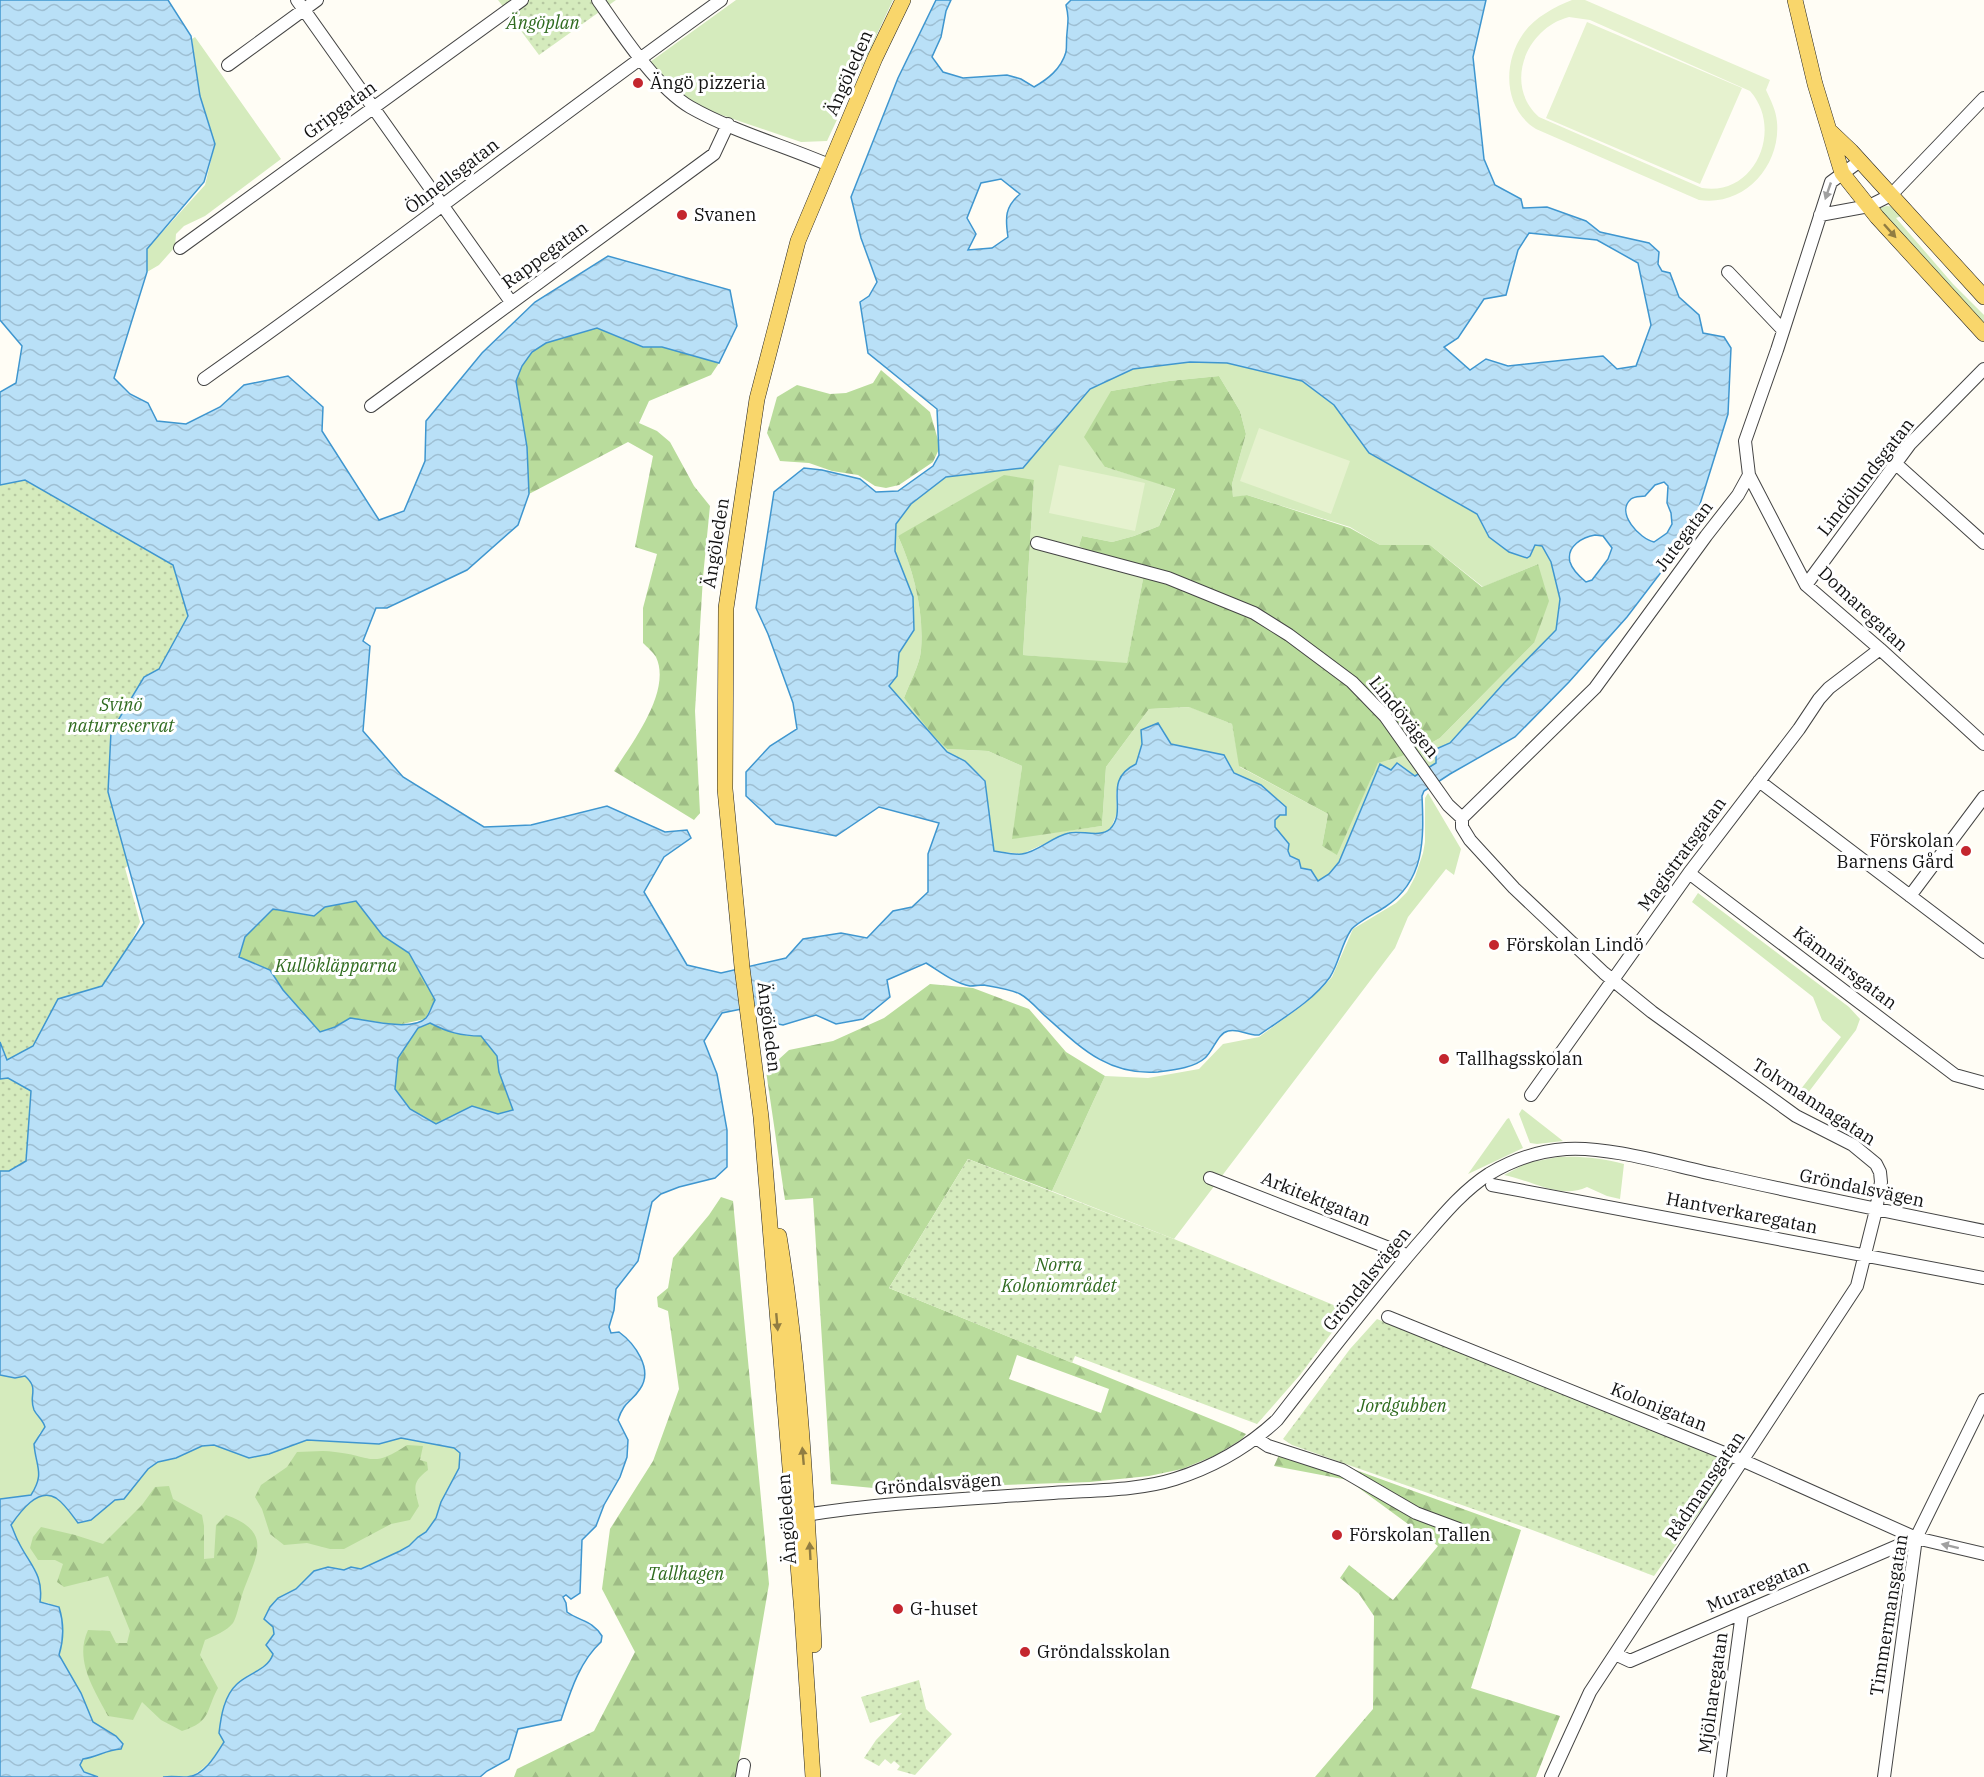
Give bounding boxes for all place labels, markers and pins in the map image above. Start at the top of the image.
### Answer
place label: Ängö pizzeria [650,71,766,94]
marker: Ängö pizzeria [631,76,645,90]
place label: Svanen [694,203,756,226]
marker: Svanen [675,208,689,222]
place label: Förskolan Barnens Gård [1837,829,1954,873]
marker: Förskolan Barnens Gård [1959,844,1973,858]
place label: Förskolan Lindö [1506,933,1644,956]
marker: Förskolan Lindö [1487,938,1501,952]
place label: Tallhagsskolan [1456,1047,1583,1070]
marker: Tallhagsskolan [1437,1052,1451,1066]
place label: Förskolan Tallen [1349,1523,1491,1546]
marker: Förskolan Tallen [1330,1528,1344,1542]
place label: G-huset [910,1597,978,1620]
marker: G-huset [891,1602,905,1616]
place label: Gröndalsskolan [1037,1640,1170,1663]
marker: Gröndalsskolan [1018,1645,1032,1659]

